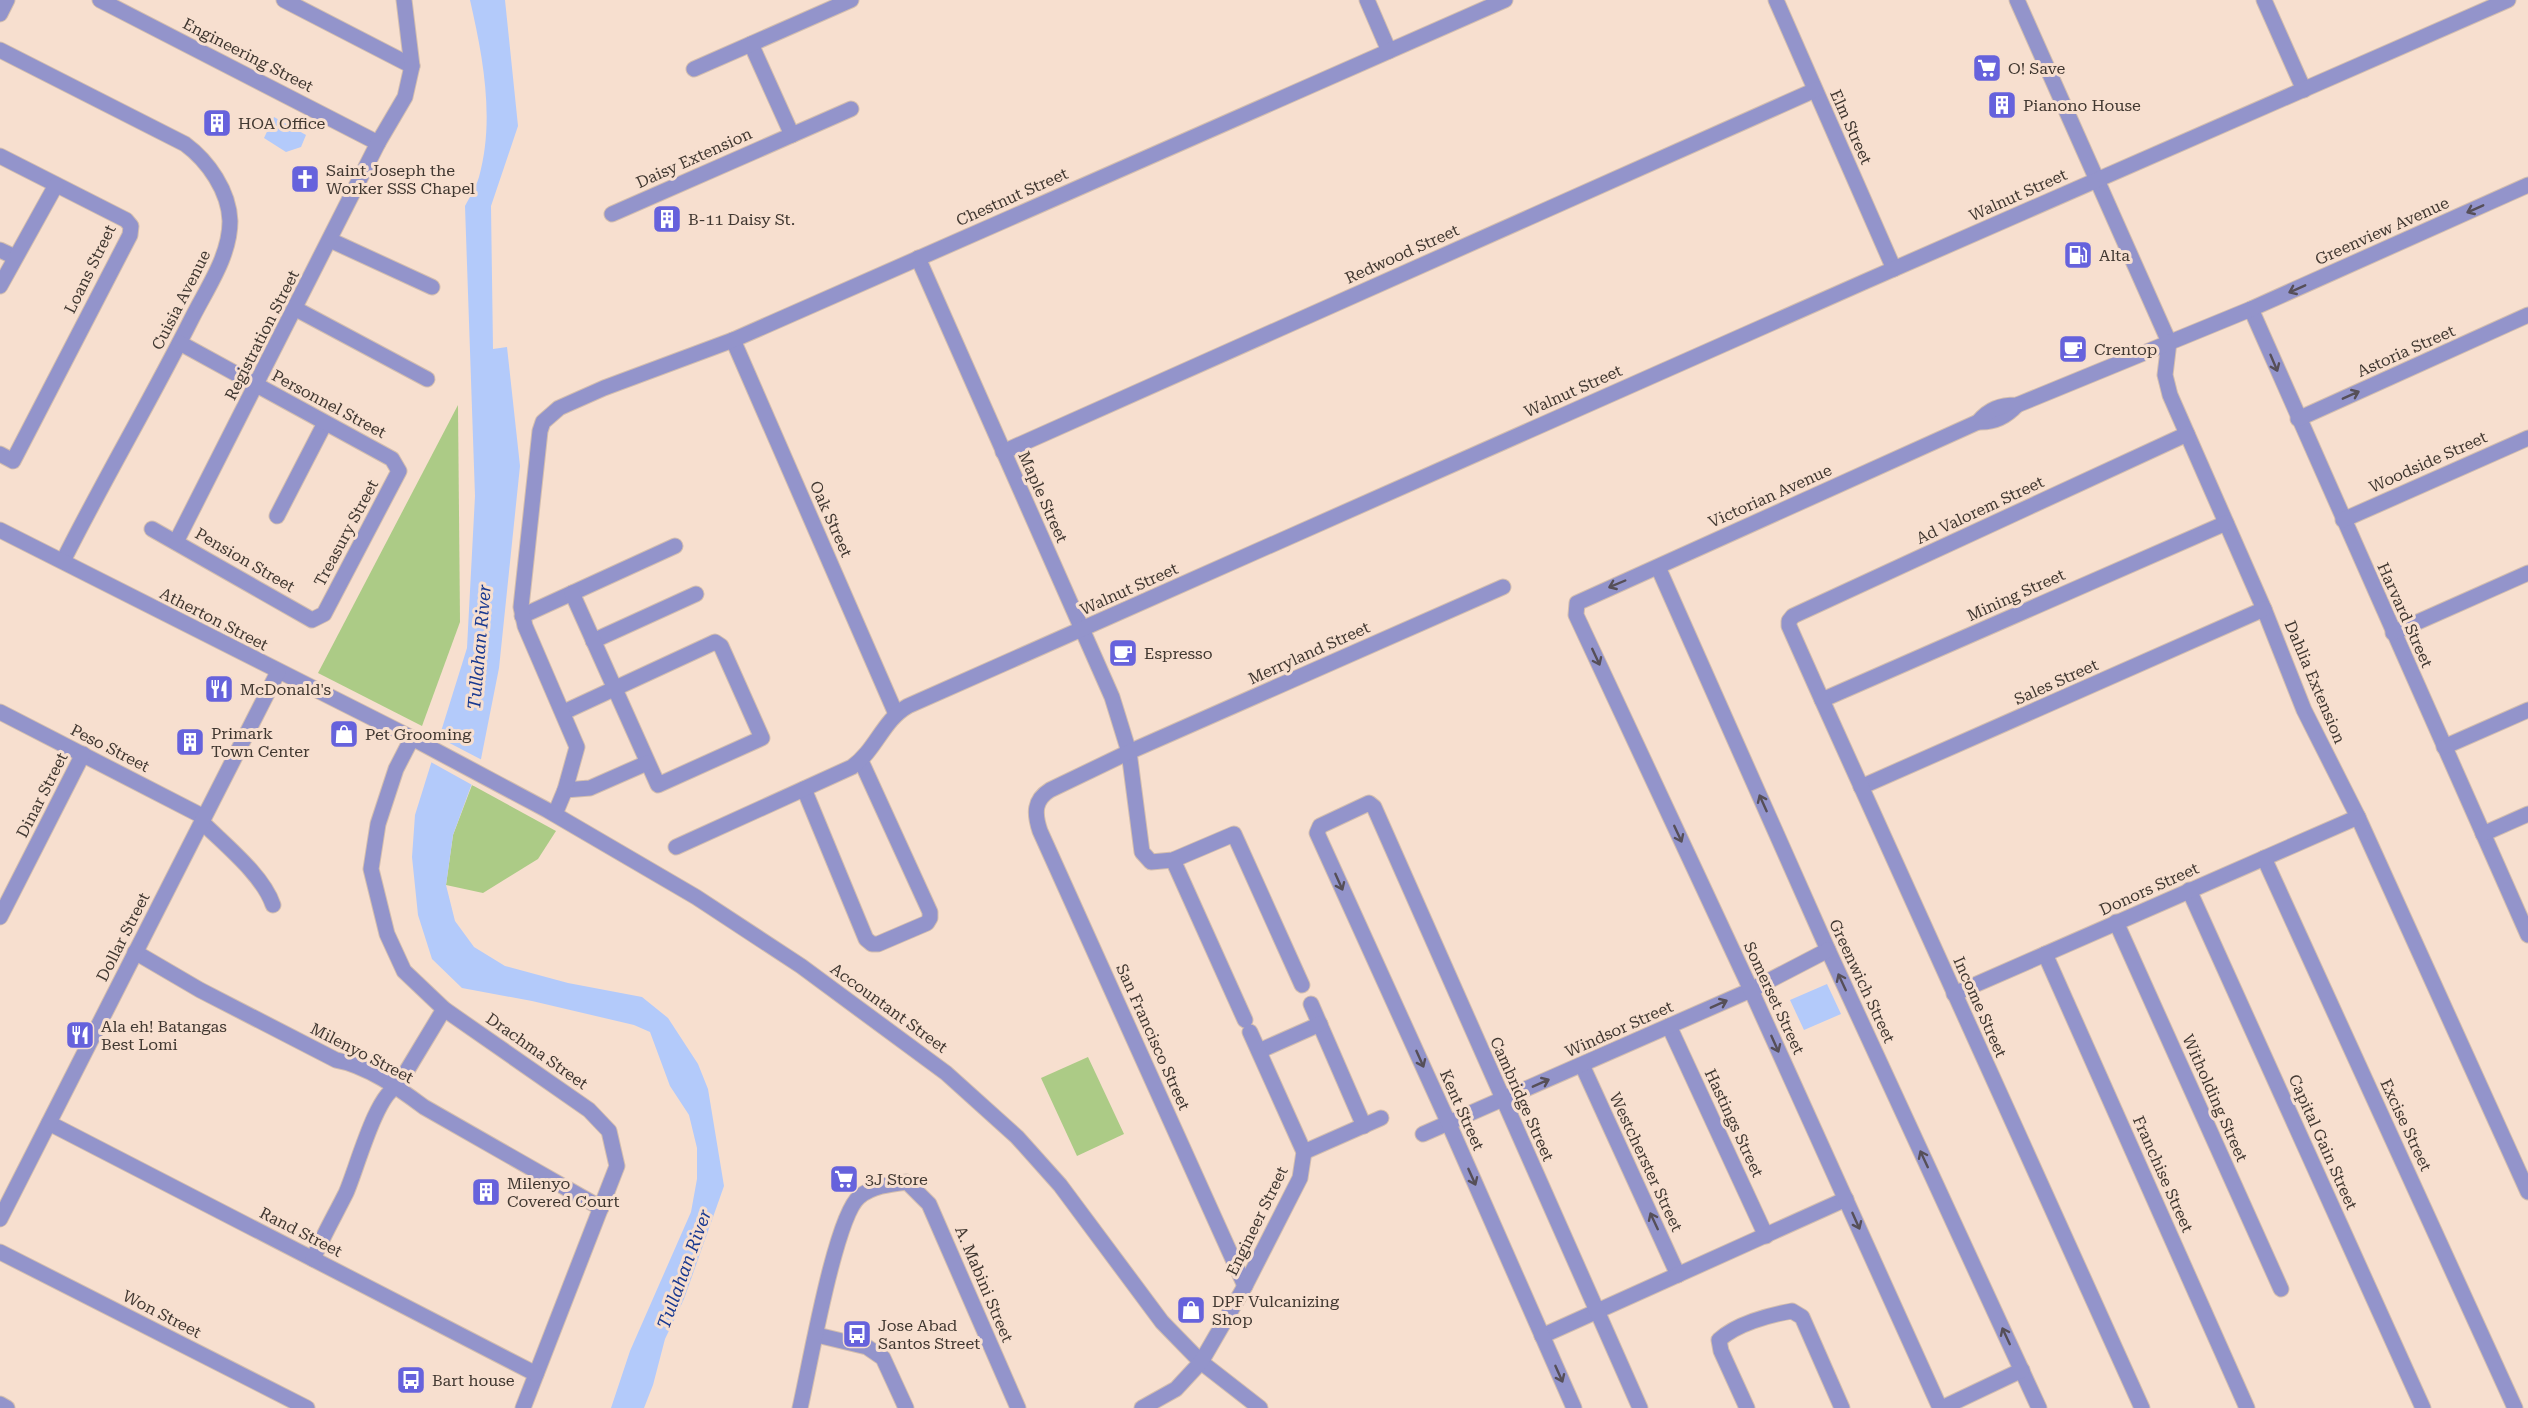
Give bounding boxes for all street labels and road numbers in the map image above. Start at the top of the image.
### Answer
street label: Engineering Street [180,14,316,96]
street label: Elm Street [1826,87,1876,167]
street label: Daisy Extension [633,124,755,192]
street label: Chestnut Street [953,164,1071,230]
street label: Walnut Street [1966,165,2070,225]
street label: Greenview Avenue [2312,193,2452,269]
street label: Redwood Street [1342,220,1462,288]
street label: Loans Street [60,222,120,316]
street label: Cuisia Avenue [148,247,214,353]
street label: Registration Street [221,267,303,403]
street label: Astoria Street [2354,321,2458,381]
street label: Walnut Street [1521,361,1625,421]
street label: Personnel Street [269,366,389,442]
street label: Woodside Street [2366,427,2490,497]
street label: Maple Street [1014,448,1072,546]
street label: Victorian Avenue [1705,460,1835,532]
street label: Ad Valorem Street [1913,472,2047,548]
street label: Treasury Street [310,476,382,590]
street label: Oak Street [806,478,856,560]
street label: Pension Street [192,524,298,596]
street label: Walnut Street [1077,559,1181,619]
street label: Harvard Street [2373,560,2437,670]
street label: Mining Street [1964,565,2068,625]
street label: Atherton Street [157,584,271,654]
street label: Merryland Street [1245,618,1373,688]
street label: Dahlia Extension [2281,618,2349,746]
street label: Sales Street [2011,655,2101,709]
street label: Peso Street [67,720,153,776]
street label: Dinar Street [12,749,72,841]
street label: Donors Street [2096,859,2202,919]
street label: Dollar Street [92,889,154,985]
street label: Greenwich Street [1825,916,1899,1046]
street label: Somerset Street [1740,939,1808,1057]
street label: Income Street [1949,954,2011,1060]
street label: Accountant Street [827,959,951,1057]
street label: San Francisco Street [1112,961,1194,1113]
street label: Windsor Street [1562,997,1676,1061]
street label: Drachma Street [482,1009,592,1093]
street label: Milenyo Street [307,1019,417,1087]
street label: Witholding Street [2178,1032,2252,1165]
street label: Cambridge Street [1486,1034,1558,1164]
street label: Hastings Street [1701,1066,1767,1180]
street label: Kent Street [1436,1067,1488,1153]
street label: Capital Gain Street [2285,1071,2361,1213]
street label: Excise Street [2376,1076,2436,1174]
street label: Westcherster Street [1605,1090,1687,1235]
street label: Franchise Street [2129,1113,2197,1235]
street label: Engineer Street [1222,1163,1292,1279]
street label: Rand Street [257,1203,345,1261]
street label: A. Mabini Street [951,1223,1017,1345]
street label: Won Street [120,1286,204,1342]

